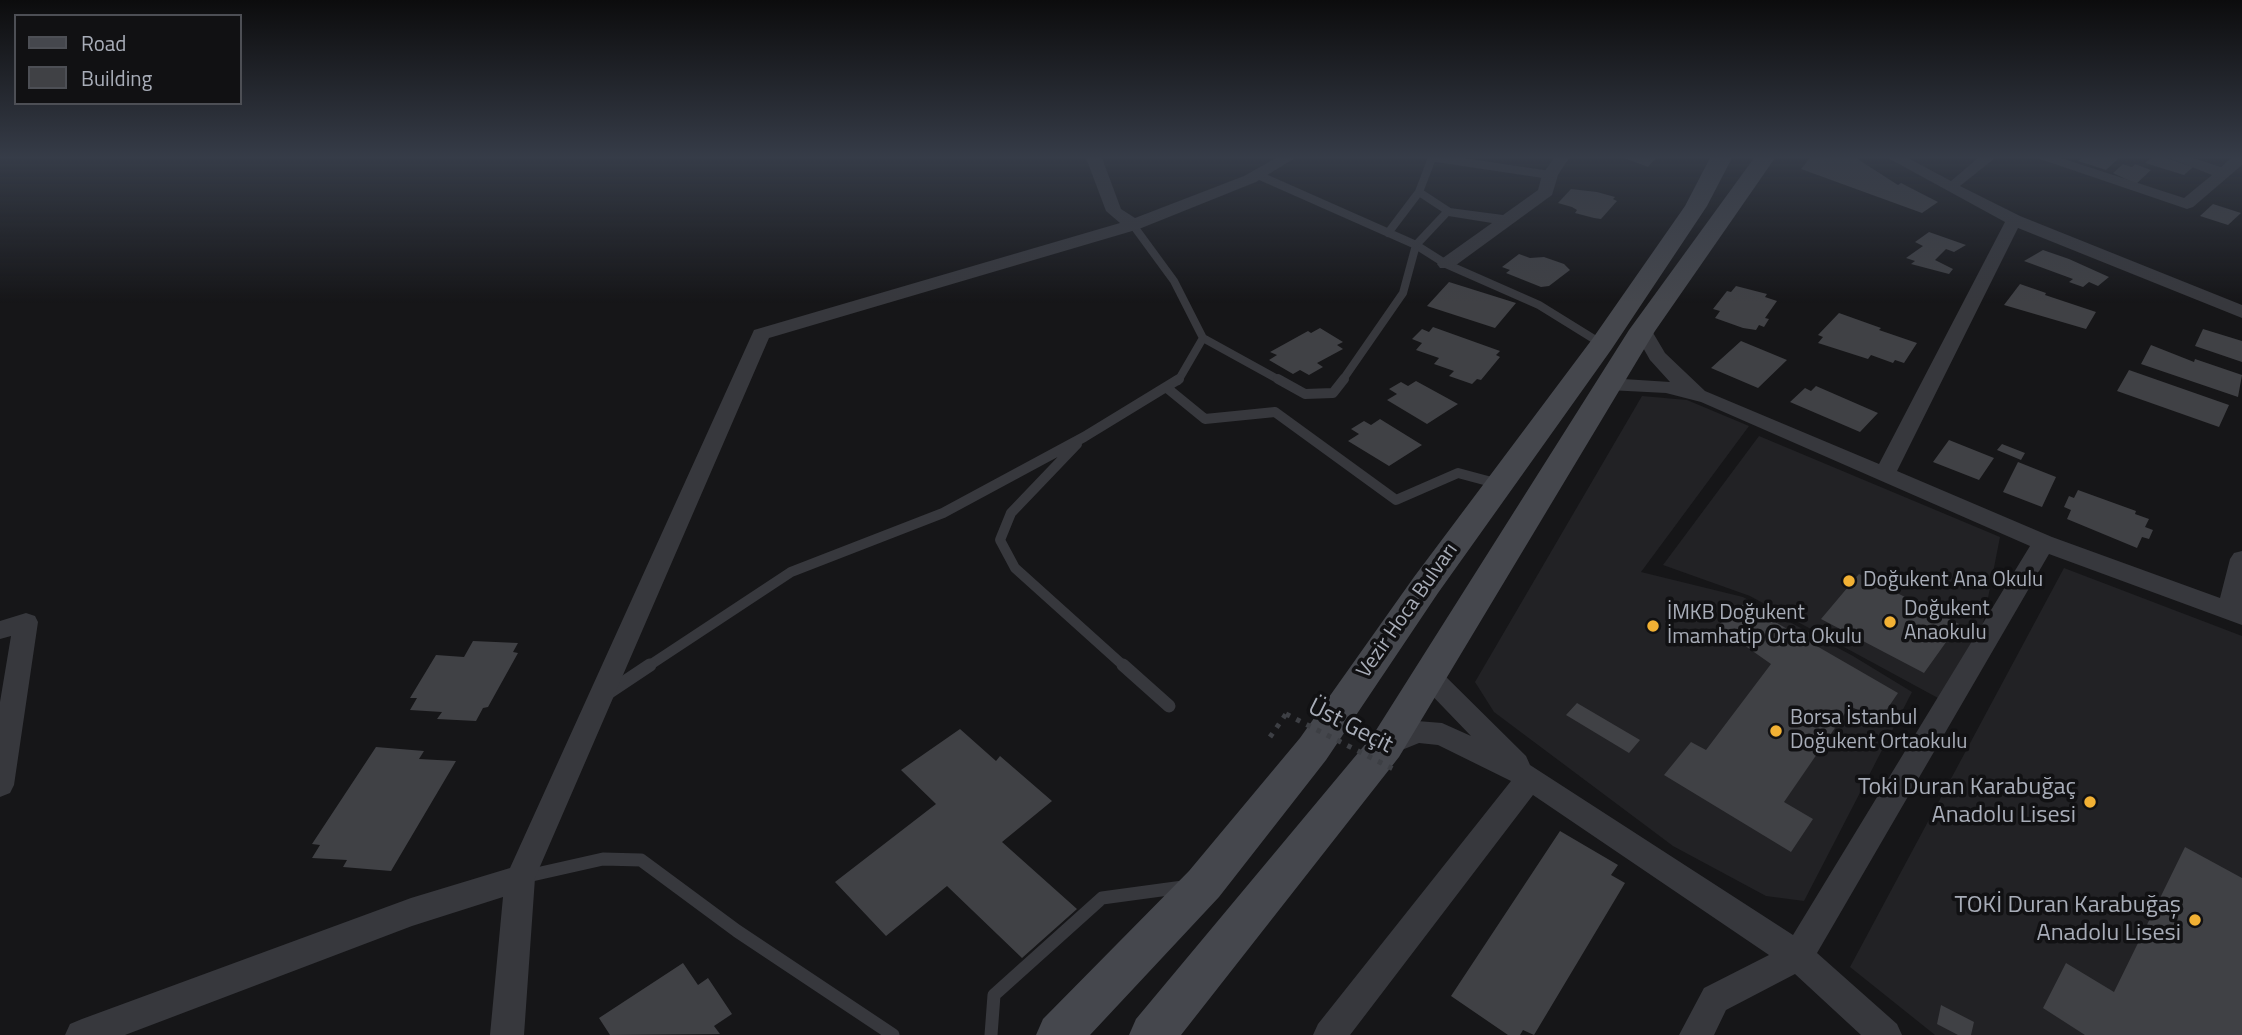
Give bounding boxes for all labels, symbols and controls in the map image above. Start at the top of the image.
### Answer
legend [14,14,242,105]
text: Road [81,27,126,59]
text: Building [81,62,152,94]
street label: Vezir Hoca Bulvarı [1352,539,1464,683]
place label: Doğukent Ana Okulu [1863,568,2043,594]
marker: Doğukent Ana Okulu [1841,573,1857,589]
place label: Doğukent Anaokulu [1904,597,1990,647]
place label: İMKB Doğukent İmamhatip Orta Okulu [1667,601,1862,651]
marker: Doğukent Anaokulu [1882,614,1898,630]
marker: İMKB Doğukent İmamhatip Orta Okulu [1645,618,1661,634]
street label: Üst Geçit [1303,693,1397,761]
place label: Borsa İstanbul Doğukent Ortaokulu [1790,706,1967,756]
marker: Borsa İstanbul Doğukent Ortaokulu [1768,723,1784,739]
place label: Toki Duran Karabuğaç Anadolu Lisesi [1858,774,2076,830]
marker: Toki Duran Karabuğaç Anadolu Lisesi [2082,794,2098,810]
place label: TOKİ Duran Karabuğaş Anadolu Lisesi [1955,892,2181,948]
marker: TOKİ Duran Karabuğaş Anadolu Lisesi [2187,912,2203,928]

